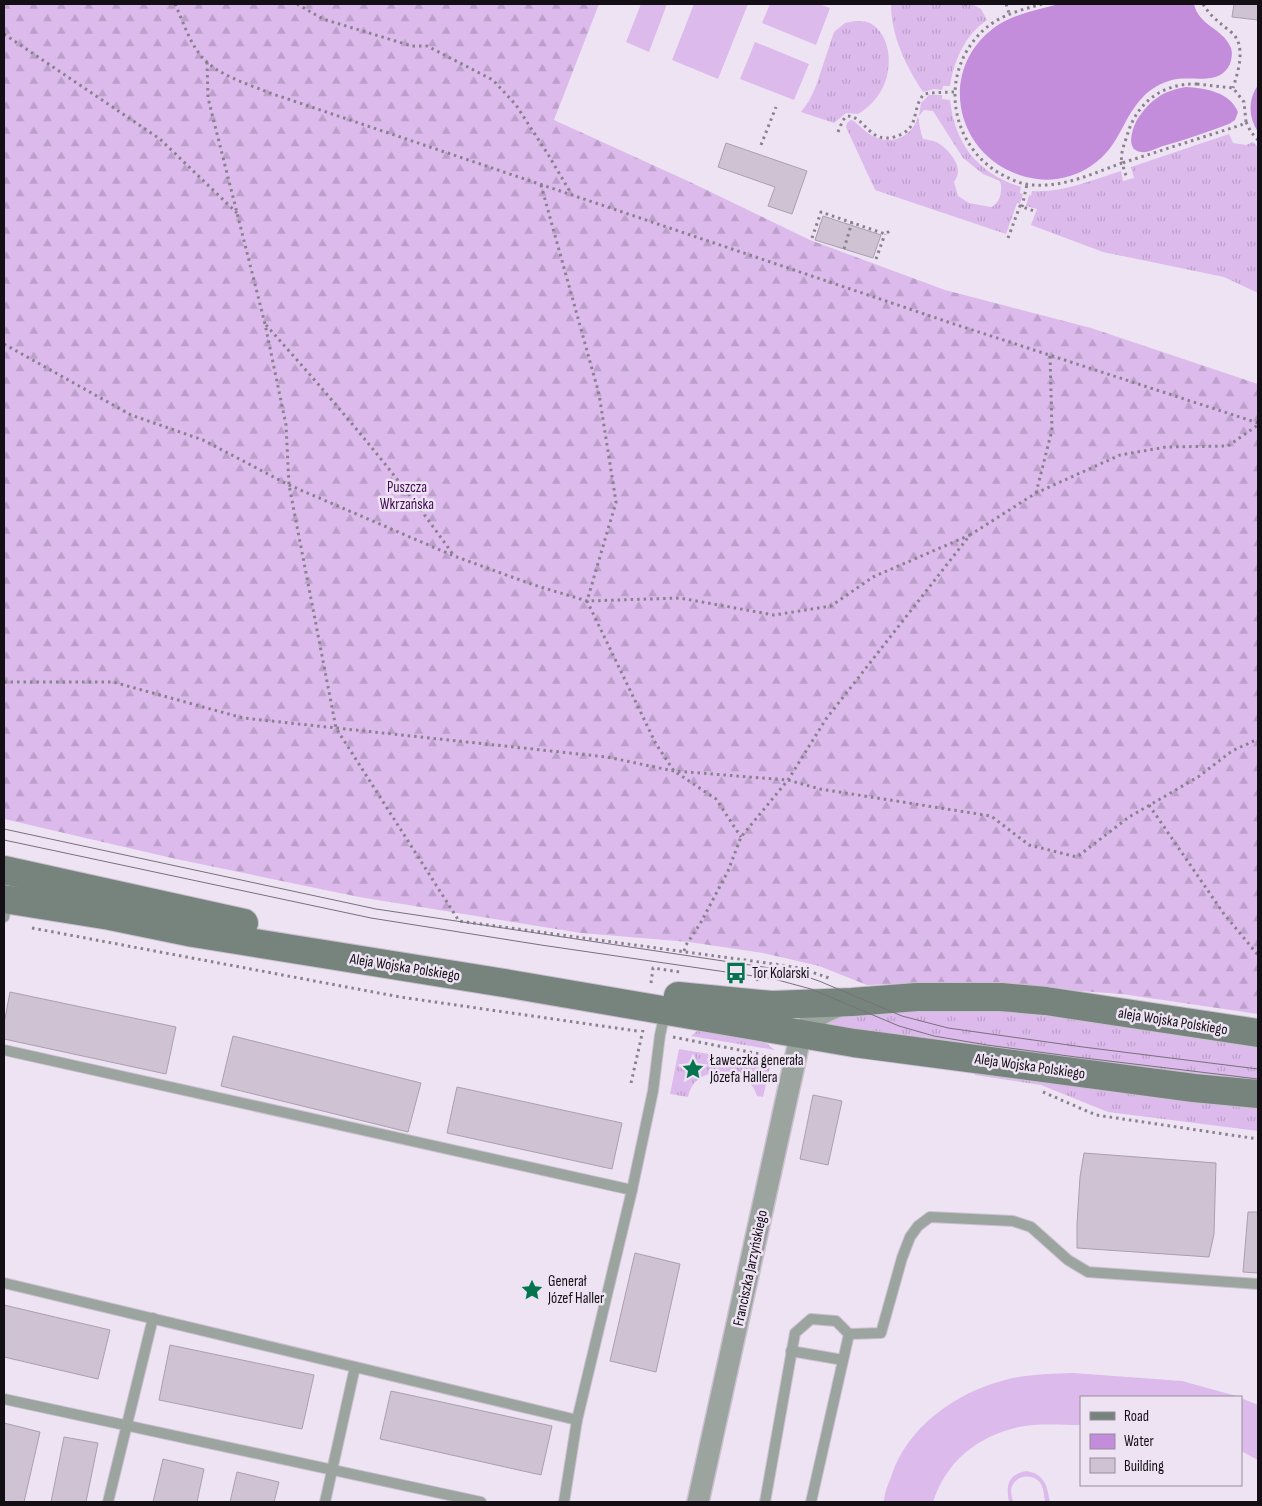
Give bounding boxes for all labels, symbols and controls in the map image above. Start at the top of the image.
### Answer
park label: Puszcza Wkrzańska [380,478,434,514]
street label: Aleja Wojska Polskiego [347,949,461,986]
bus stop icon: Tor Kolarski [723,960,749,986]
place label: Tor Kolarski [752,964,810,983]
street label: aleja Wojska Polskiego [1117,1003,1229,1040]
street label: Aleja Wojska Polskiego [972,1049,1086,1084]
place label: Ławeczka generała Józefa Hallera [709,1051,804,1087]
place icon: Ławeczka generała Józefa Hallera [680,1056,706,1082]
street label: Franciszka Jarzyńskiego [729,1208,772,1328]
place label: Generał Józef Haller [547,1272,605,1308]
place icon: Generał Józef Haller [519,1277,545,1303]
legend [1080,1396,1242,1486]
text: Road [1124,1407,1149,1426]
text: Water [1124,1432,1155,1451]
text: Building [1124,1457,1164,1476]

